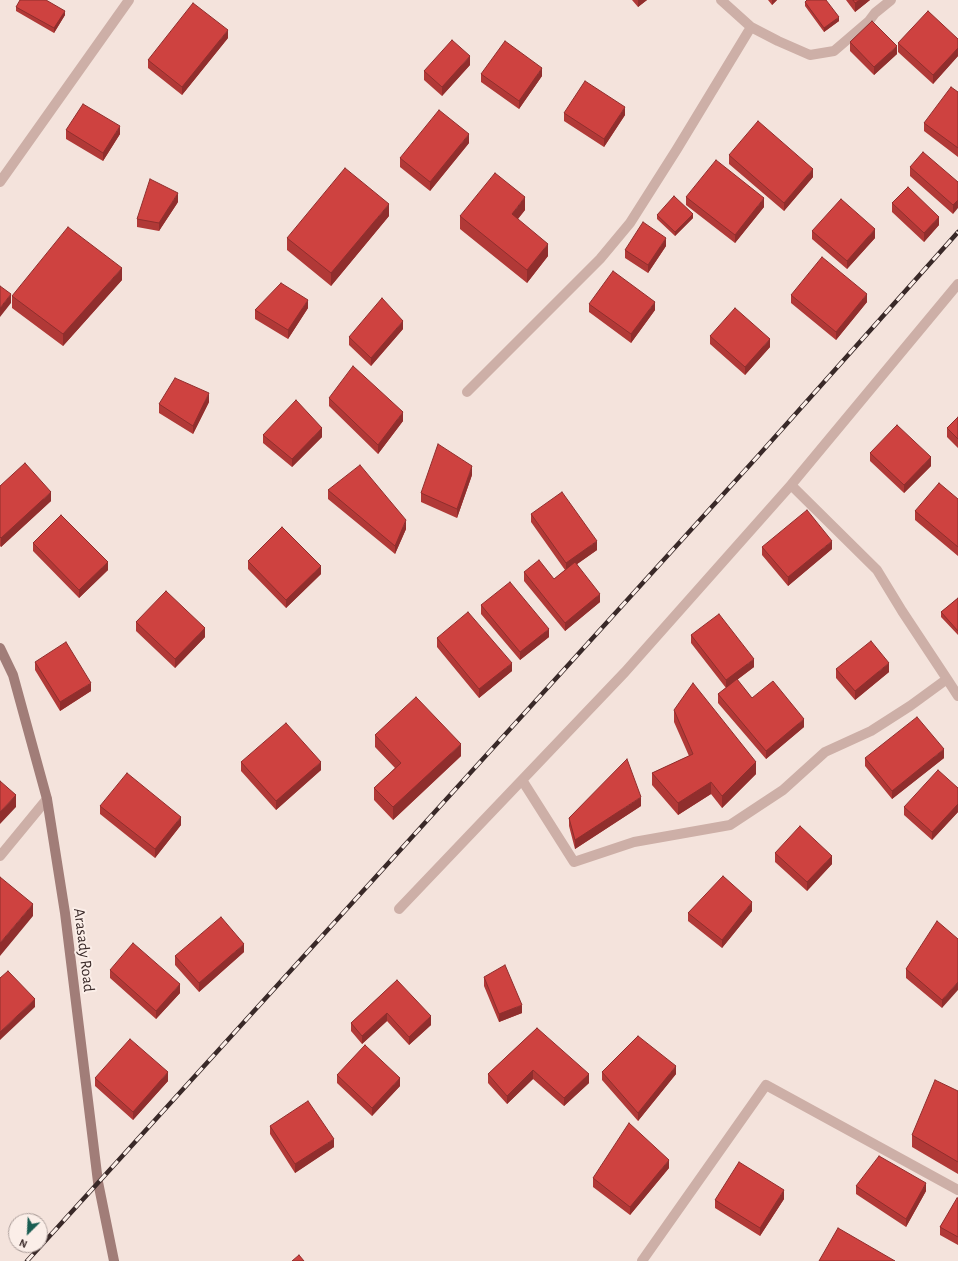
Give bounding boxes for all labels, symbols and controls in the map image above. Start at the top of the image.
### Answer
street label: Arasady Road [69,907,99,993]
north arrow [8,1213,48,1253]
text: N [18,1237,29,1250]

